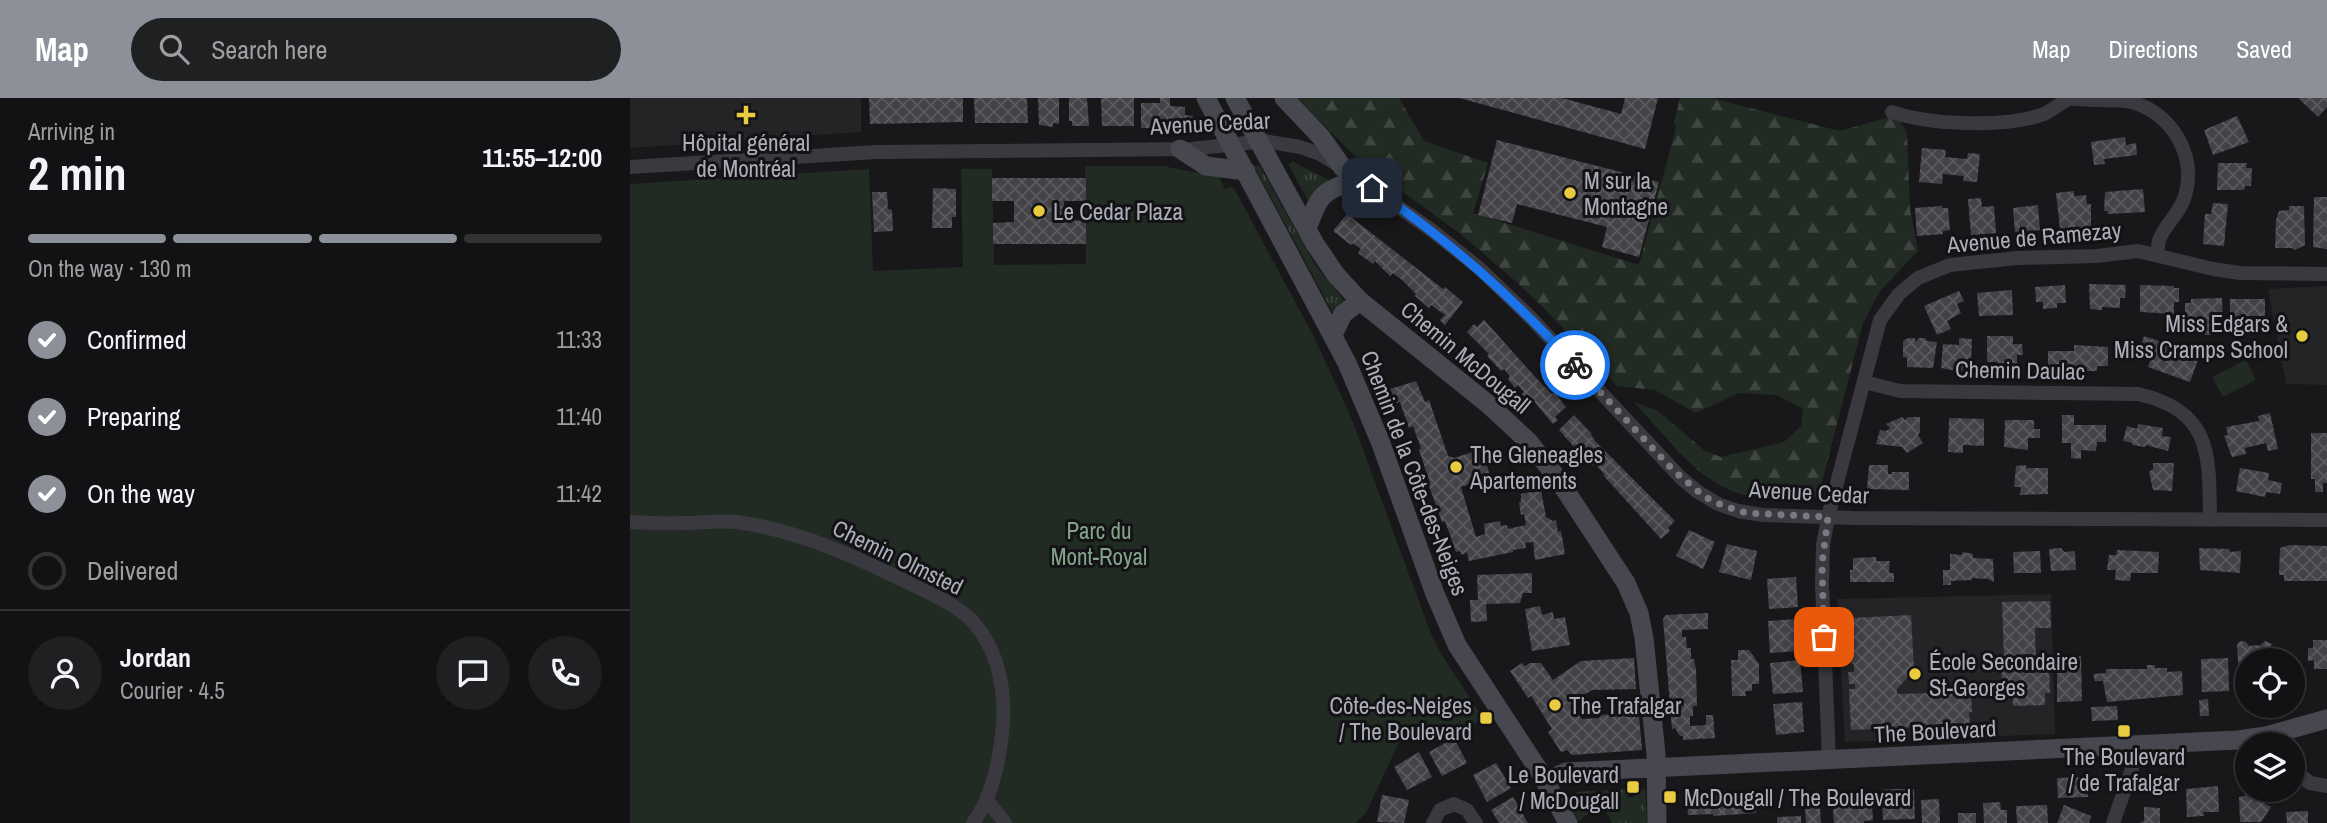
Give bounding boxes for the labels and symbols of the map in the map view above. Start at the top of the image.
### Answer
street label: Avenue Cedar [1148,104,1272,142]
marker: Hôpital général de Montréal [736,105,756,125]
place label: Hôpital général de Montréal [682,127,810,184]
pin [1342,158,1402,218]
place label: M sur la Montagne [1584,165,1668,222]
marker: M sur la Montagne [1562,185,1578,201]
place label: Le Cedar Plaza [1053,196,1184,227]
marker: Le Cedar Plaza [1031,203,1047,219]
street label: Avenue de Ramezay [1945,214,2123,260]
street label: Chemin McDougall [1395,294,1537,420]
place label: Miss Edgars & Miss Cramps School [2114,308,2288,365]
marker: Miss Edgars & Miss Cramps School [2294,328,2310,344]
courier [1540,330,1610,400]
street label: Chemin de la Côte-des-Neiges [1354,346,1476,600]
street label: Chemin Daulac [1955,353,2085,387]
place label: The Gleneagles Apartements [1469,439,1603,496]
marker: The Gleneagles Apartements [1448,459,1464,475]
street label: Avenue Cedar [1747,473,1871,511]
street label: Chemin Olmsted [828,512,968,602]
park label: Parc du Mont-Royal [1051,515,1147,572]
pin [1794,607,1854,667]
place label: École Secondaire St-Georges [1929,646,2078,703]
marker: École Secondaire St-Georges [1907,666,1923,682]
place label: Côte-des-Neiges / The Boulevard [1329,690,1472,747]
place label: The Trafalgar [1569,690,1682,721]
marker: The Trafalgar [1547,697,1563,713]
marker: Côte-des-Neiges / The Boulevard [1478,710,1494,726]
street label: The Boulevard [1873,712,1997,750]
marker: The Boulevard / de Trafalgar [2116,723,2132,739]
place label: The Boulevard / de Trafalgar [2063,741,2185,798]
place label: Le Boulevard / McDougall [1508,759,1619,816]
marker: Le Boulevard / McDougall [1625,779,1641,795]
place label: McDougall / The Boulevard [1684,782,1911,813]
marker: McDougall / The Boulevard [1662,789,1678,805]

